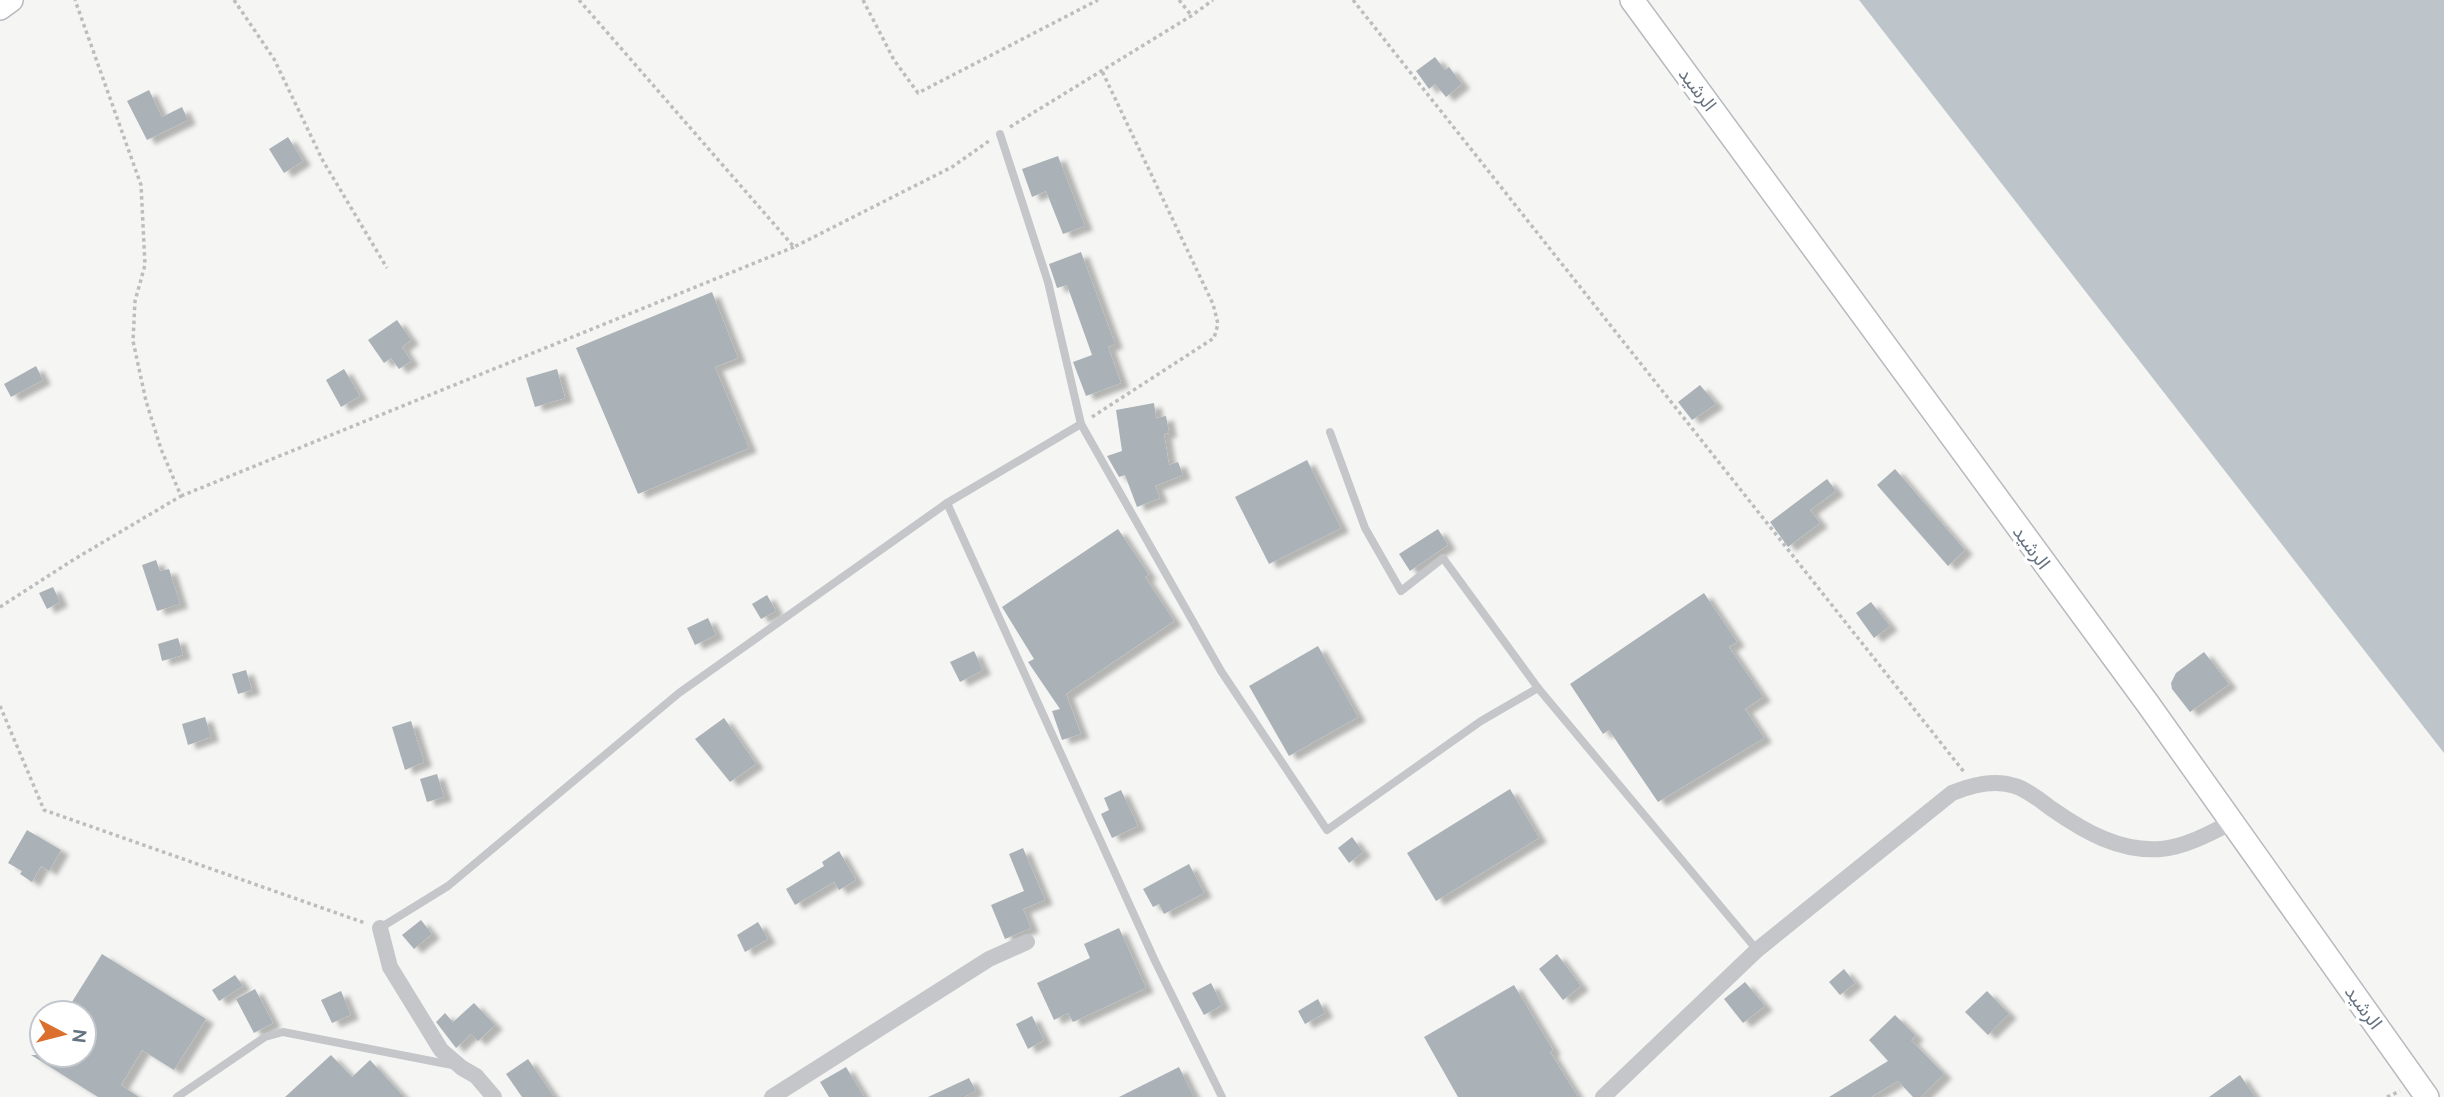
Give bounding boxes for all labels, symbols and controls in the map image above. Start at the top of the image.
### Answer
street label: الرشيد [1674,63,1721,116]
street label: الرشيد [2008,521,2055,574]
street label: الرشيد [2340,981,2387,1034]
north arrow [28,999,98,1069]
text: N [68,1028,92,1044]

